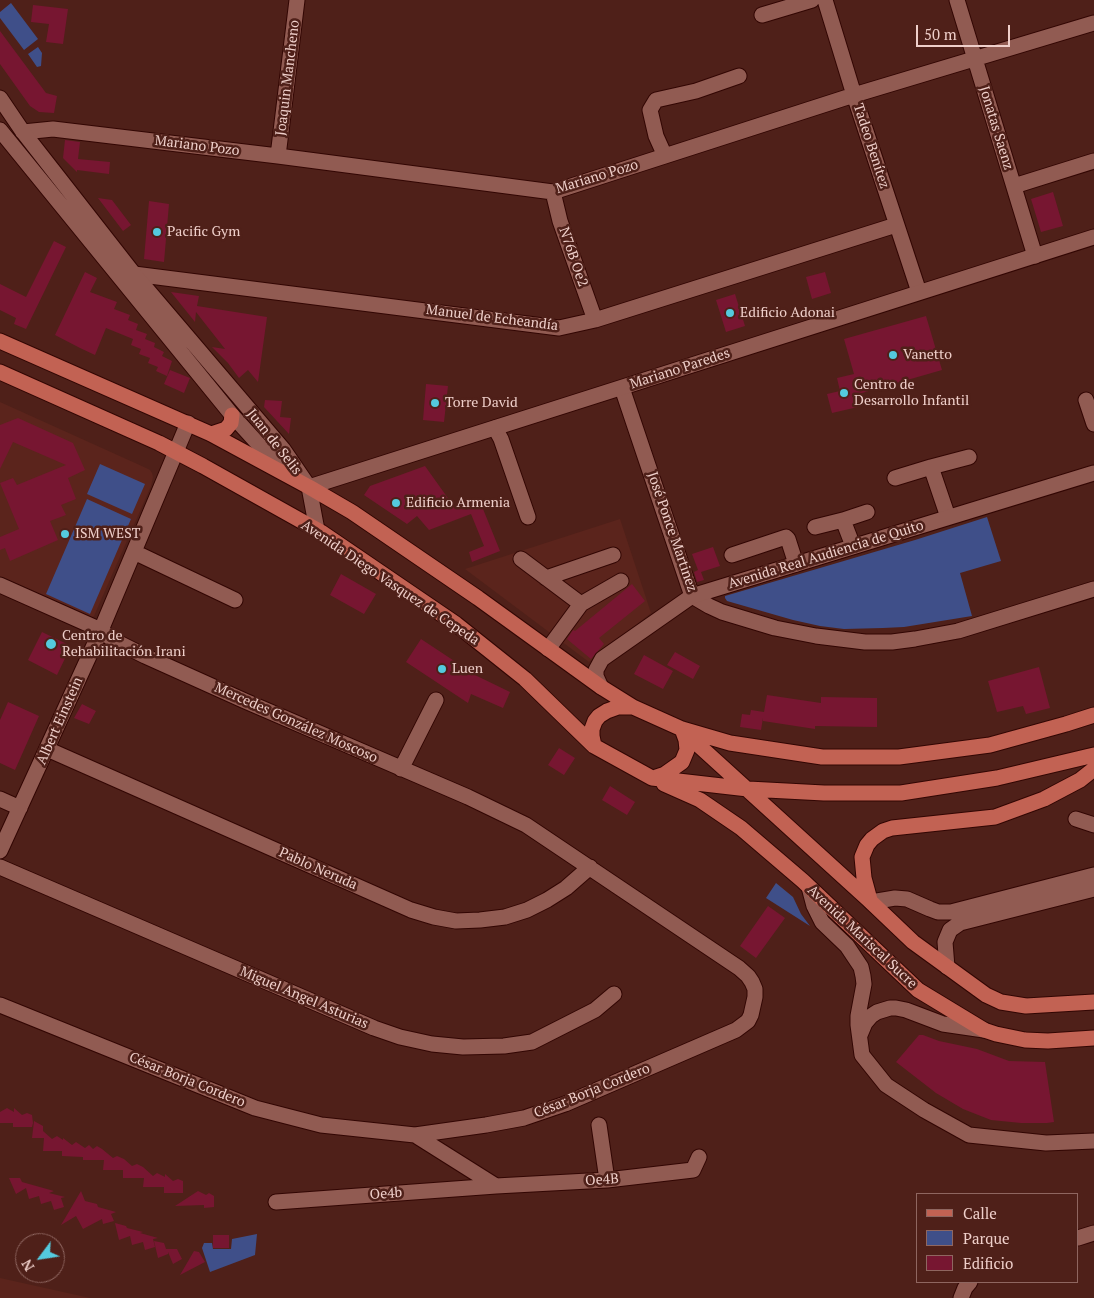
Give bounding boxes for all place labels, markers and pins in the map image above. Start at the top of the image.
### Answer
place label: Pacific Gym [167,224,240,240]
marker: Pacific Gym [151,226,163,238]
place label: Edificio Adonai [740,305,835,321]
marker: Edificio Adonai [724,307,736,319]
place label: Vanetto [903,347,952,363]
marker: Vanetto [887,349,899,361]
place label: Centro de Desarrollo Infantil [854,377,969,410]
marker: Centro de Desarrollo Infantil [838,387,850,399]
place label: Torre David [445,395,518,411]
marker: Torre David [429,397,441,409]
place label: Edificio Armenia [406,495,510,511]
marker: Edificio Armenia [390,497,402,509]
place label: ISM WEST [75,526,140,542]
marker: ISM WEST [59,528,71,540]
place label: Centro de Rehabilitación Irani [62,628,186,660]
marker: Centro de Rehabilitación Irani [44,637,58,651]
place label: Luen [452,661,483,677]
marker: Luen [436,663,448,675]

